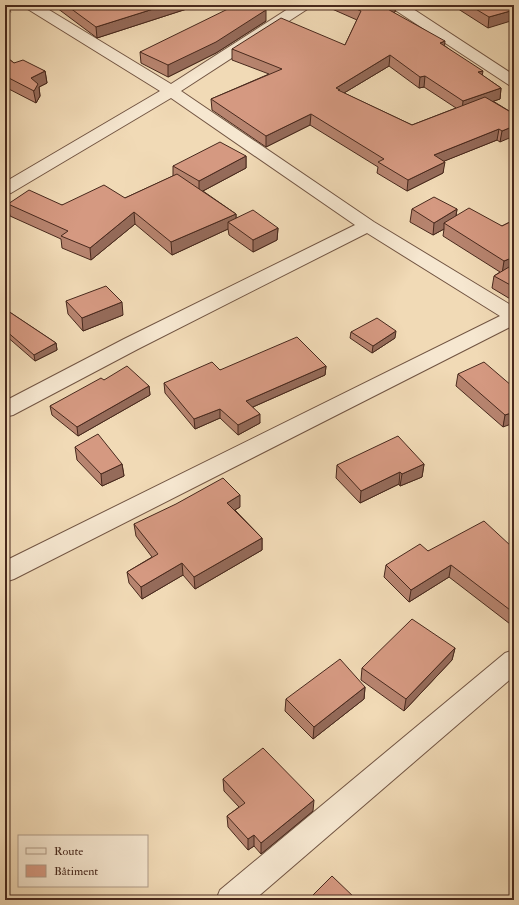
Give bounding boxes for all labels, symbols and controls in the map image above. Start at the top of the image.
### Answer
legend [18,835,148,887]
text: Route [54,844,83,859]
text: Bâtiment [54,864,98,879]

